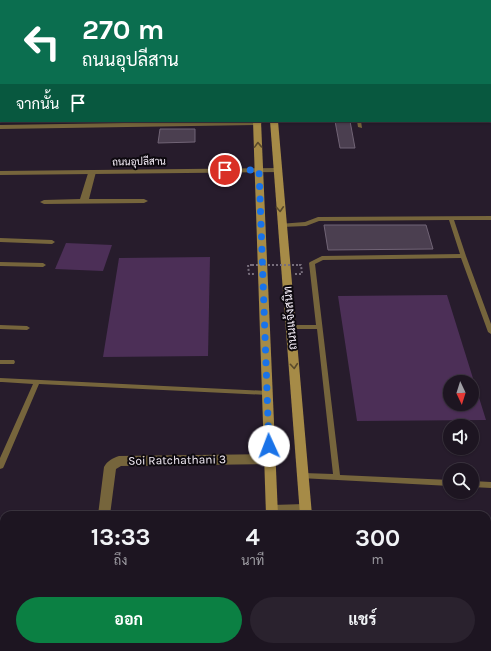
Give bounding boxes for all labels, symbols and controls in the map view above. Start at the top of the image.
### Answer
text: 270 m [82,13,164,46]
icon: left [16,16,68,68]
text: ถนนอุปลีสาน [82,49,179,71]
icon: arrive [67,92,89,114]
text: จากนั้น [16,95,59,113]
one-way arrow [254,142,263,148]
pin [208,153,242,187]
street label: ถนนอุปลีสาน [112,155,166,169]
icon: arrive [214,159,236,181]
one-way arrow [276,206,285,212]
street label: ถนนแจ้งสนิท [280,286,300,350]
one-way arrow [289,363,298,369]
north arrow [443,375,479,411]
map controls [443,375,479,499]
button: sound [443,419,479,455]
position arrow [248,425,290,467]
street label: Soi Ratchathani 3 [128,452,226,468]
button: search [443,463,479,499]
text: 13:33 [91,523,151,551]
text: 4 [246,523,260,551]
text: 300 [355,524,400,552]
text: m [372,552,384,567]
text: ถึง [114,553,127,568]
text: นาที [241,553,264,568]
button: ออก [16,597,242,643]
button: แชร์ [250,597,475,643]

